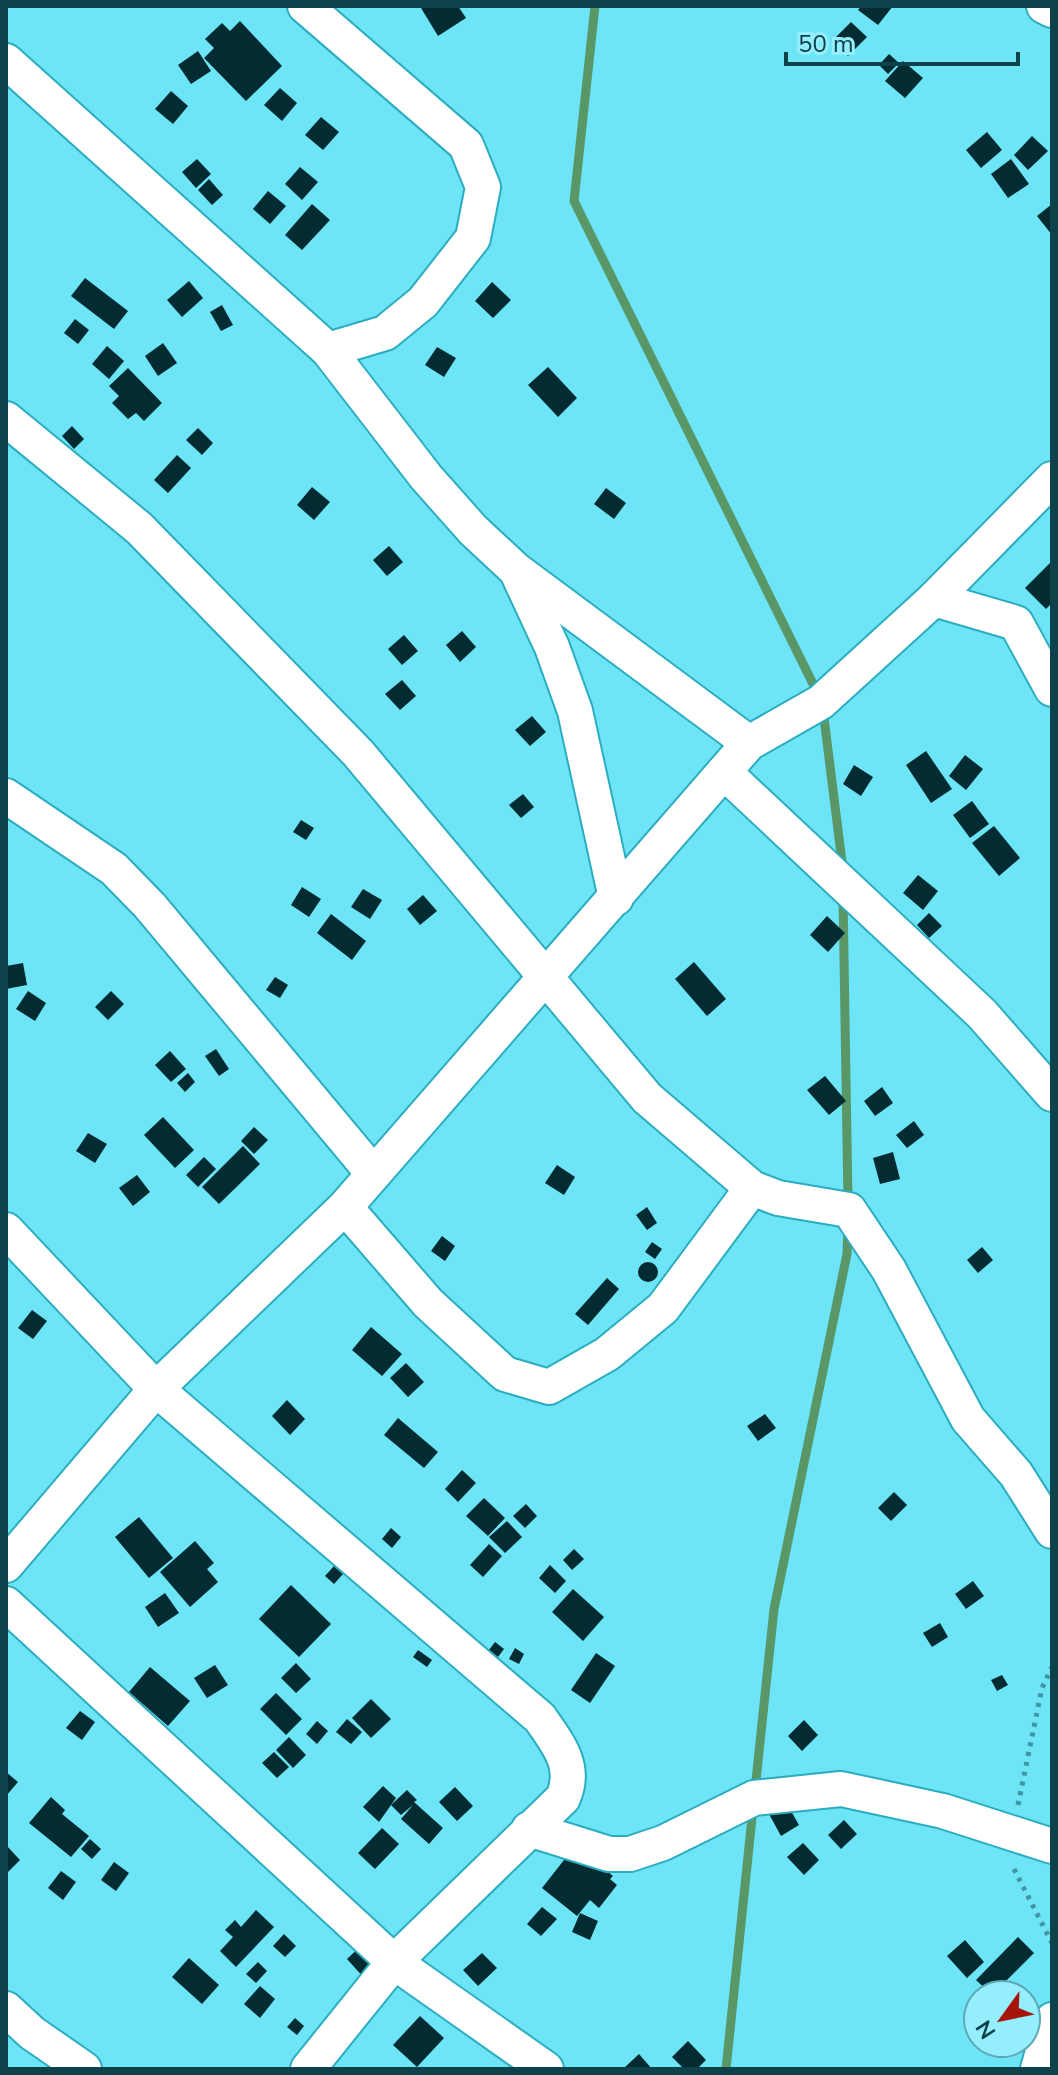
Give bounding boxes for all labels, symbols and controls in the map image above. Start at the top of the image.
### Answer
scale bar [786,16,1018,66]
text: 50 m [798,28,854,60]
north arrow [962,1979,1042,2059]
text: N [969,2014,1003,2044]

